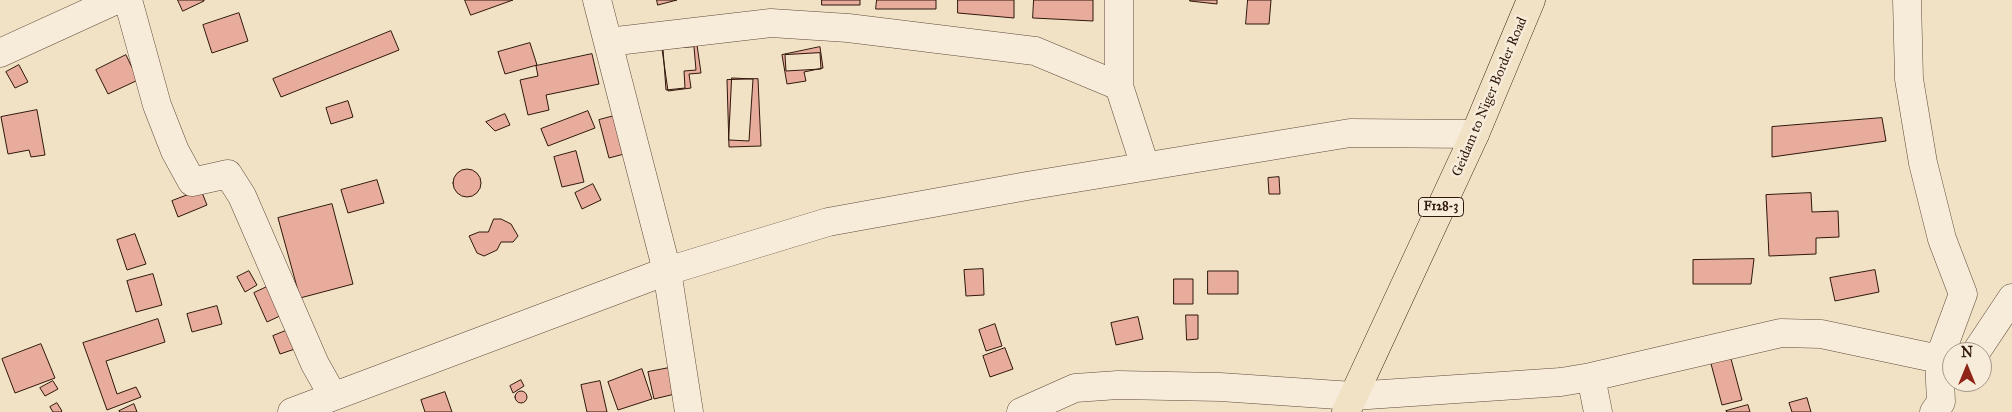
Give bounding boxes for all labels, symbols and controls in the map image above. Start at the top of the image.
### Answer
street label: Geidam to Niger Border Road [1449,15,1531,179]
road number: F128-3 [1418,198,1464,216]
north arrow [1942,342,1992,392]
text: N [1961,344,1973,361]

